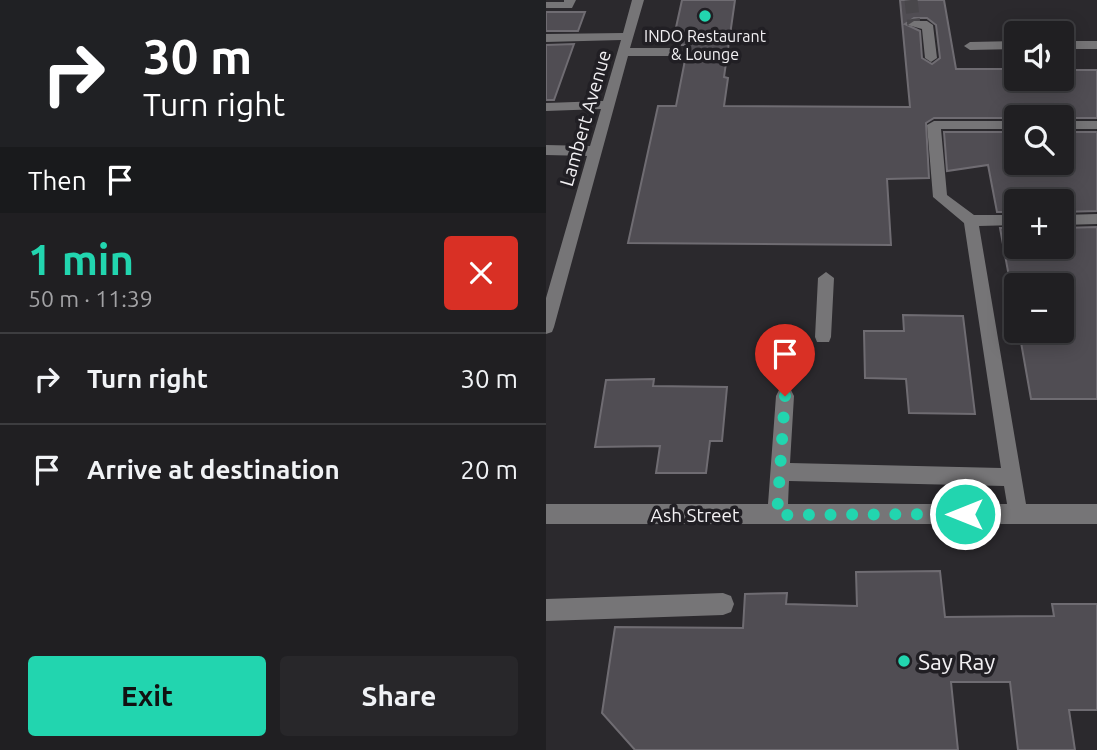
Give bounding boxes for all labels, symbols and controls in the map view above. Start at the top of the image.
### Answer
marker: INDO Restaurant & Lounge [697,8,713,24]
map controls [1004,21,1074,343]
button: sound [1004,21,1074,91]
place label: INDO Restaurant & Lounge [644,27,767,63]
icon: right [28,28,119,119]
text: 30 m [143,28,252,83]
street label: Lambert Avenue [555,47,615,189]
text: Turn right [143,86,285,122]
button: search [1004,105,1074,175]
icon: arrive [101,161,139,199]
text: Then [28,166,87,195]
button: + [1004,189,1074,259]
text: 1 min [28,236,134,283]
button: close [444,236,518,310]
button: − [1004,273,1074,343]
text: 50 m · 11:39 [28,286,153,311]
pin [755,324,815,396]
icon: arrive [766,335,804,373]
icon: right [28,360,66,398]
text: Turn right [87,364,208,393]
text: 30 m [460,364,518,393]
icon: arrive [28,451,66,489]
text: Arrive at destination [87,455,340,484]
text: 20 m [460,455,518,484]
position arrow [928,477,1002,551]
street label: Ash Street [650,504,740,526]
place label: Say Ray [918,649,995,674]
marker: Say Ray [896,653,912,669]
button: Exit [28,656,266,736]
button: Share [280,656,518,736]

